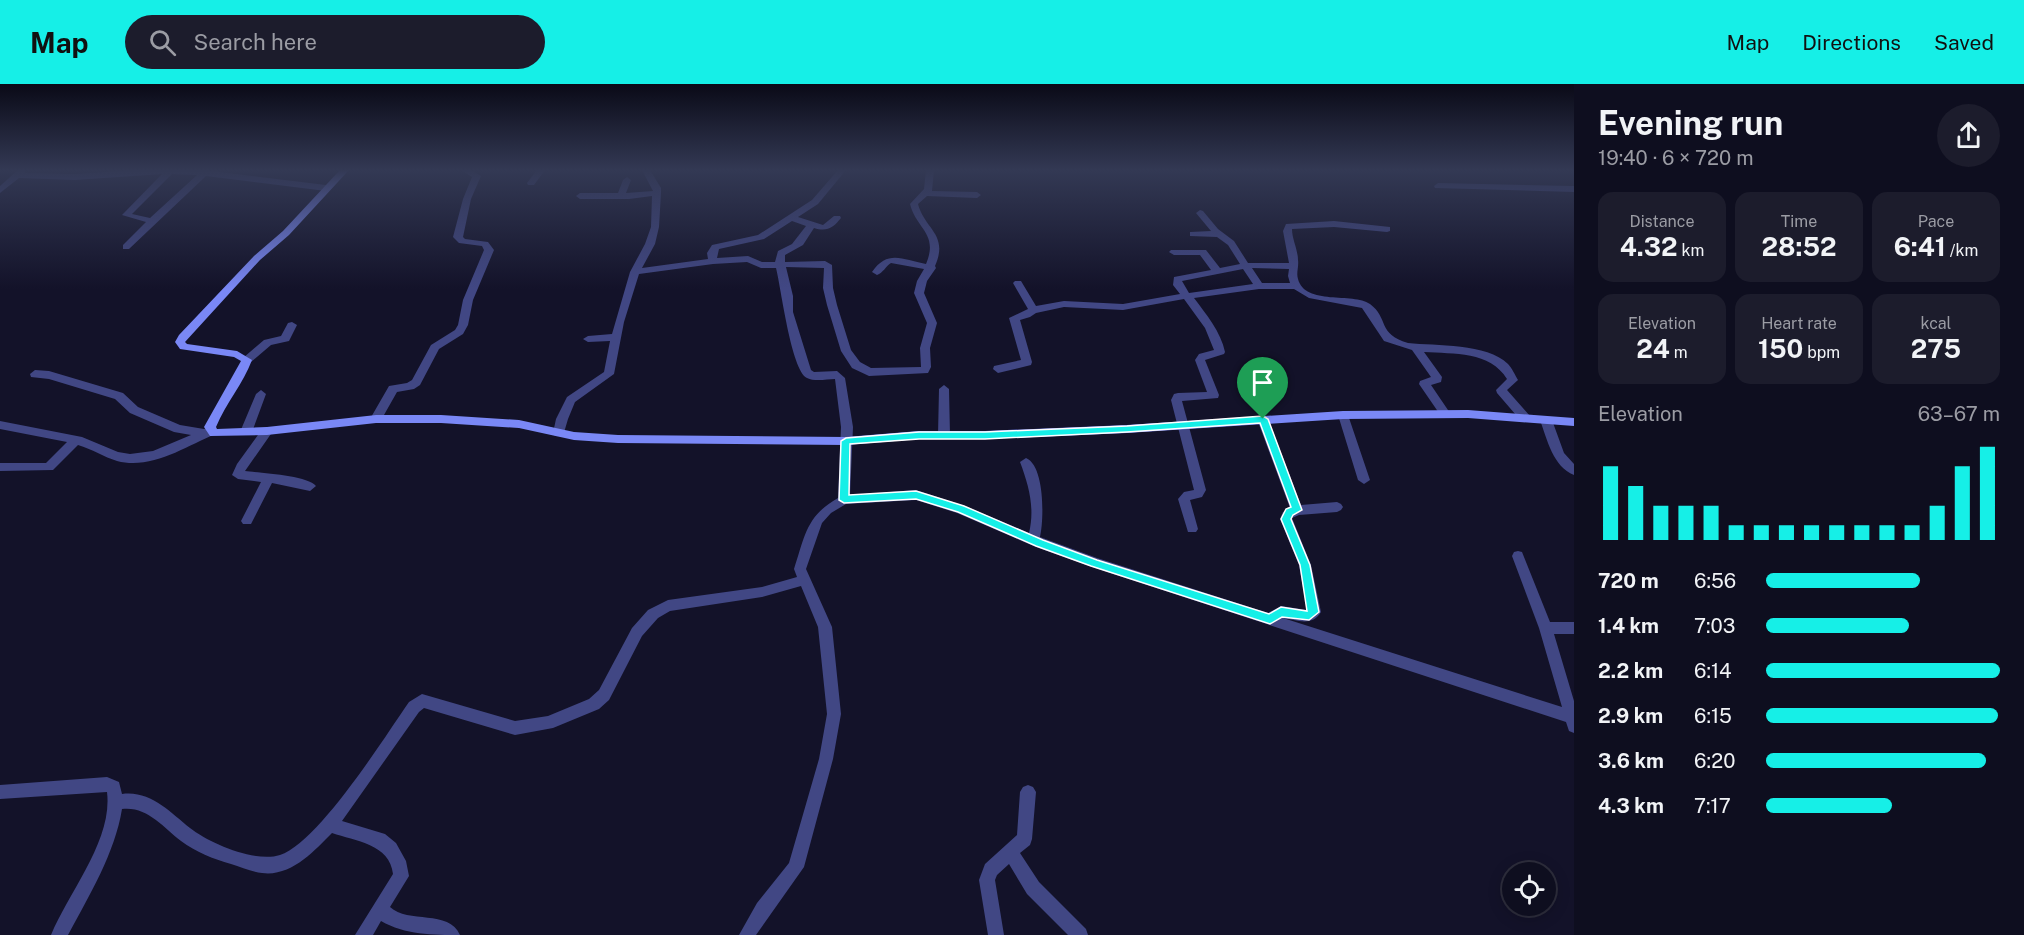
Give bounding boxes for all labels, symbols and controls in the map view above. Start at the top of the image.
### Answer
search box [125,15,545,69]
text: Map [30,26,89,59]
icon: search [146,26,179,59]
text: Search here [194,29,317,55]
text: Map [1727,30,1769,55]
text: Directions [1802,30,1901,55]
text: Saved [1934,30,1994,55]
text: Evening run [1598,104,1783,142]
button: share [1937,104,2000,167]
text: 19:40 · 6 × 720 m [1598,146,1753,170]
text: Distance [1630,212,1694,231]
text: Time [1781,212,1817,231]
text: Pace [1918,212,1954,231]
text: 4.32 [1620,231,1678,262]
text: 28:52 [1761,231,1837,262]
text: 6:41 [1894,231,1946,262]
text: km [1678,241,1704,260]
text: /km [1946,241,1978,260]
text: Elevation [1628,314,1696,333]
text: Heart rate [1761,314,1837,333]
text: kcal [1921,314,1951,333]
text: 24 [1636,333,1670,364]
text: 150 [1758,333,1803,364]
text: 275 [1911,333,1961,364]
text: m [1670,343,1688,362]
text: bpm [1803,343,1840,362]
pin [1237,357,1288,419]
icon: arrive [1246,366,1279,399]
text: Elevation [1598,402,1683,426]
text: 63–67 m [1918,402,2000,426]
text: 720 m [1598,569,1659,593]
text: 6:56 [1694,569,1736,593]
text: 1.4 km [1598,614,1659,638]
text: 7:03 [1694,614,1735,638]
text: 2.2 km [1598,659,1663,683]
text: 6:14 [1694,659,1732,683]
text: 2.9 km [1598,704,1663,728]
text: 6:15 [1694,704,1732,728]
text: 3.6 km [1598,749,1664,773]
text: 6:20 [1694,749,1736,773]
text: 4.3 km [1598,794,1664,818]
text: 7:17 [1694,794,1731,818]
map controls [1502,862,1556,916]
button: locate [1502,862,1556,916]

